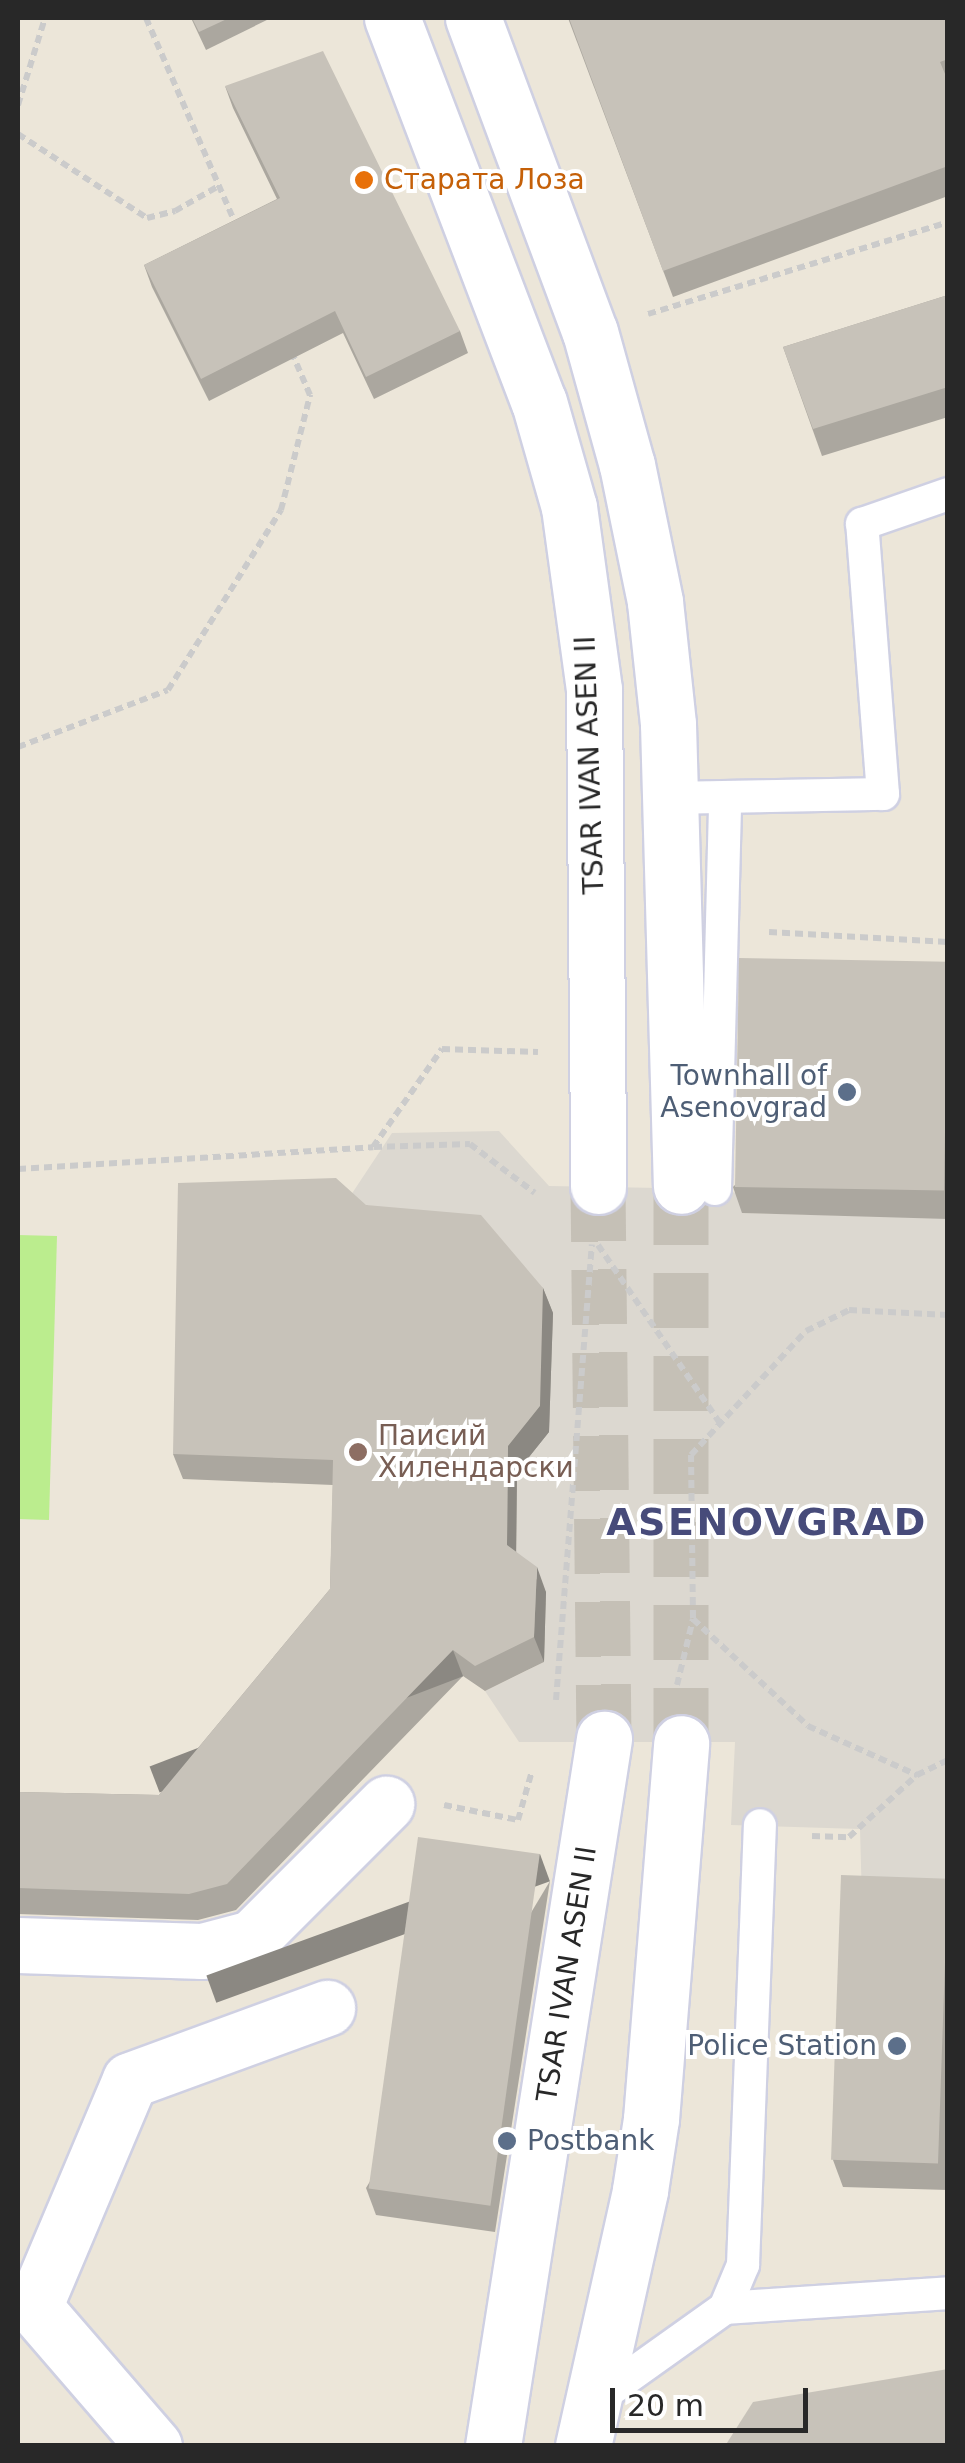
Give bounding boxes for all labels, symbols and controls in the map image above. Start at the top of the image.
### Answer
place label: Старата Лоза [384,163,585,197]
marker: Старата Лоза [353,169,375,191]
street label: TSAR IVAN ASEN II [569,635,611,895]
place label: Townhall of Asenovgrad [660,1059,827,1125]
marker: Townhall of Asenovgrad [836,1081,858,1103]
place label: Паисий Хилендарски [378,1419,574,1485]
marker: Паисий Хилендарски [347,1441,369,1463]
district label: ASENOVGRAD [606,1500,928,1546]
street label: TSAR IVAN ASEN II [530,1844,604,2104]
place label: Police Station [687,2029,877,2063]
marker: Police Station [886,2035,908,2057]
place label: Postbank [527,2124,654,2158]
marker: Postbank [496,2130,518,2152]
scale bar [615,2368,812,2430]
text: 20 m [627,2388,704,2423]

